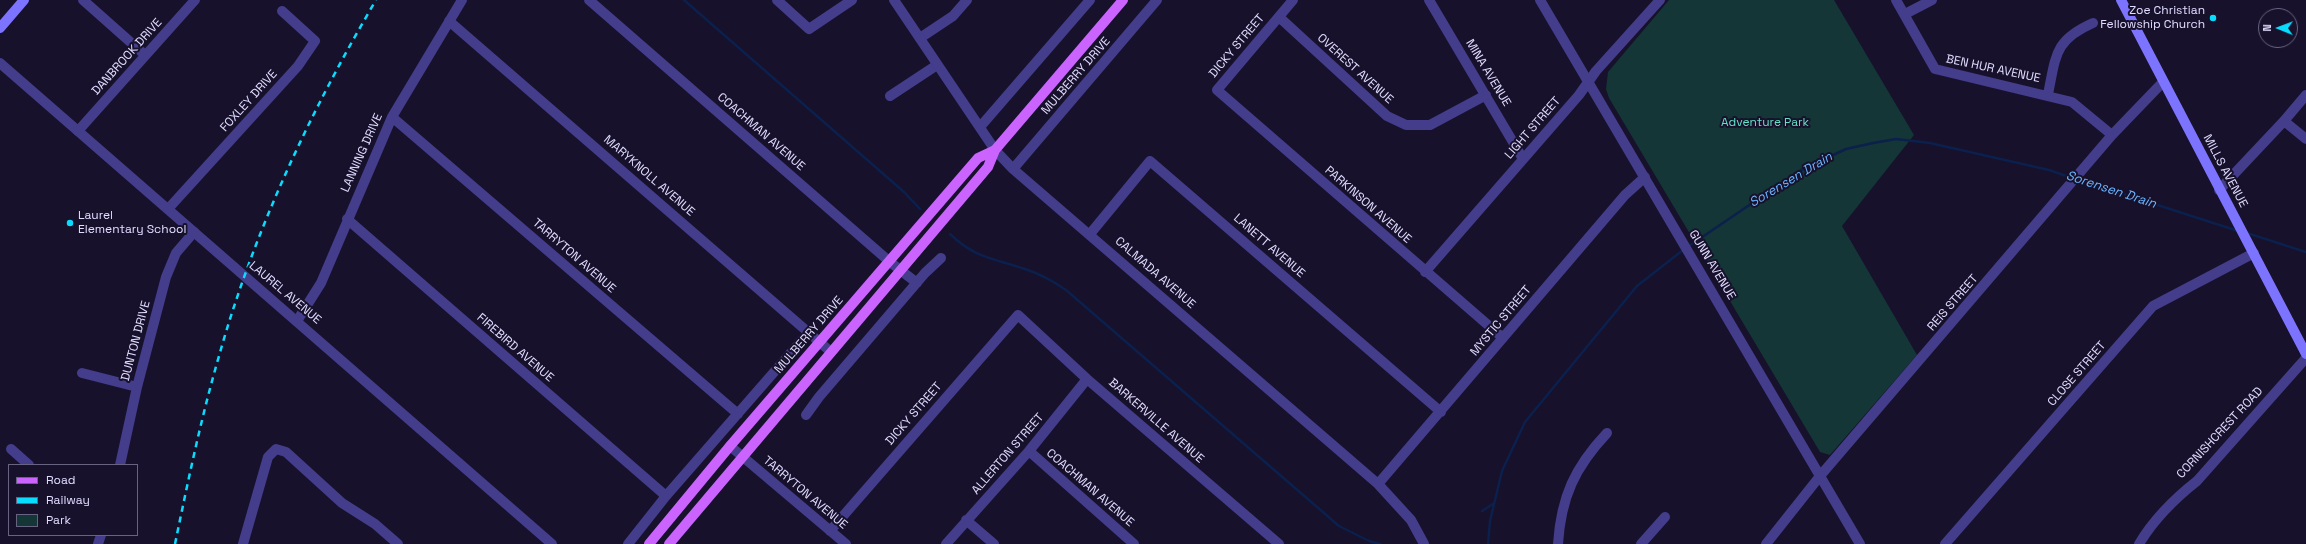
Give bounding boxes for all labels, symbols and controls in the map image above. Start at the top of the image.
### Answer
place label: Zoe Christian Fellowship Church [2100,4,2205,32]
north arrow [2258,8,2298,48]
street label: DICKY STREET [1206,11,1268,81]
marker: Zoe Christian Fellowship Church [2208,13,2218,23]
street label: DANBROOK DRIVE [89,16,165,98]
text: N [2260,24,2274,32]
street label: OVEREST AVENUE [1314,31,1396,107]
street label: MULBERRY DRIVE [1039,34,1113,118]
street label: MINA AVENUE [1462,37,1514,109]
street label: BEN HUR AVENUE [1945,52,2041,86]
street label: FOXLEY DRIVE [218,67,280,135]
street label: COACHMAN AVENUE [714,90,808,174]
street label: LIGHT STREET [1502,94,1564,162]
street label: LANNING DRIVE [338,111,386,195]
park label: Adventure Park [1721,116,1809,130]
street label: MILLS AVENUE [2200,132,2250,210]
street label: MARYKNOLL AVENUE [601,133,697,219]
water label: Sorensen Drain [1747,149,1835,211]
street label: PARKINSON AVENUE [1322,163,1414,247]
water label: Sorensen Drain [2064,168,2158,212]
place label: Laurel Elementary School [78,209,186,237]
street label: LANETT AVENUE [1230,211,1308,281]
street label: TARRYTON AVENUE [529,216,619,296]
marker: Laurel Elementary School [65,218,75,228]
street label: GUNN AVENUE [1686,228,1738,302]
street label: CALMADA AVENUE [1112,234,1198,312]
street label: LAUREL AVENUE [246,259,324,327]
street label: REIS STREET [1925,272,1981,334]
street label: MYSTIC STREET [1467,283,1535,359]
street label: MULBERRY DRIVE [772,293,846,377]
street label: DUNTON DRIVE [118,299,154,383]
street label: FIREBIRD AVENUE [474,311,556,385]
street label: CLOSE STREET [2045,339,2109,409]
street label: BARKERVILLE AVENUE [1105,376,1207,466]
street label: DICKY STREET [883,380,945,448]
street label: CORNISHCREST ROAD [2174,384,2266,482]
street label: ALLERTON STREET [969,410,1047,498]
street label: COACHMAN AVENUE [1043,446,1137,530]
street label: TARRYTON AVENUE [760,454,850,532]
legend [8,464,138,536]
text: Road [46,472,75,488]
text: Railway [46,492,90,508]
text: Park [46,512,71,528]

